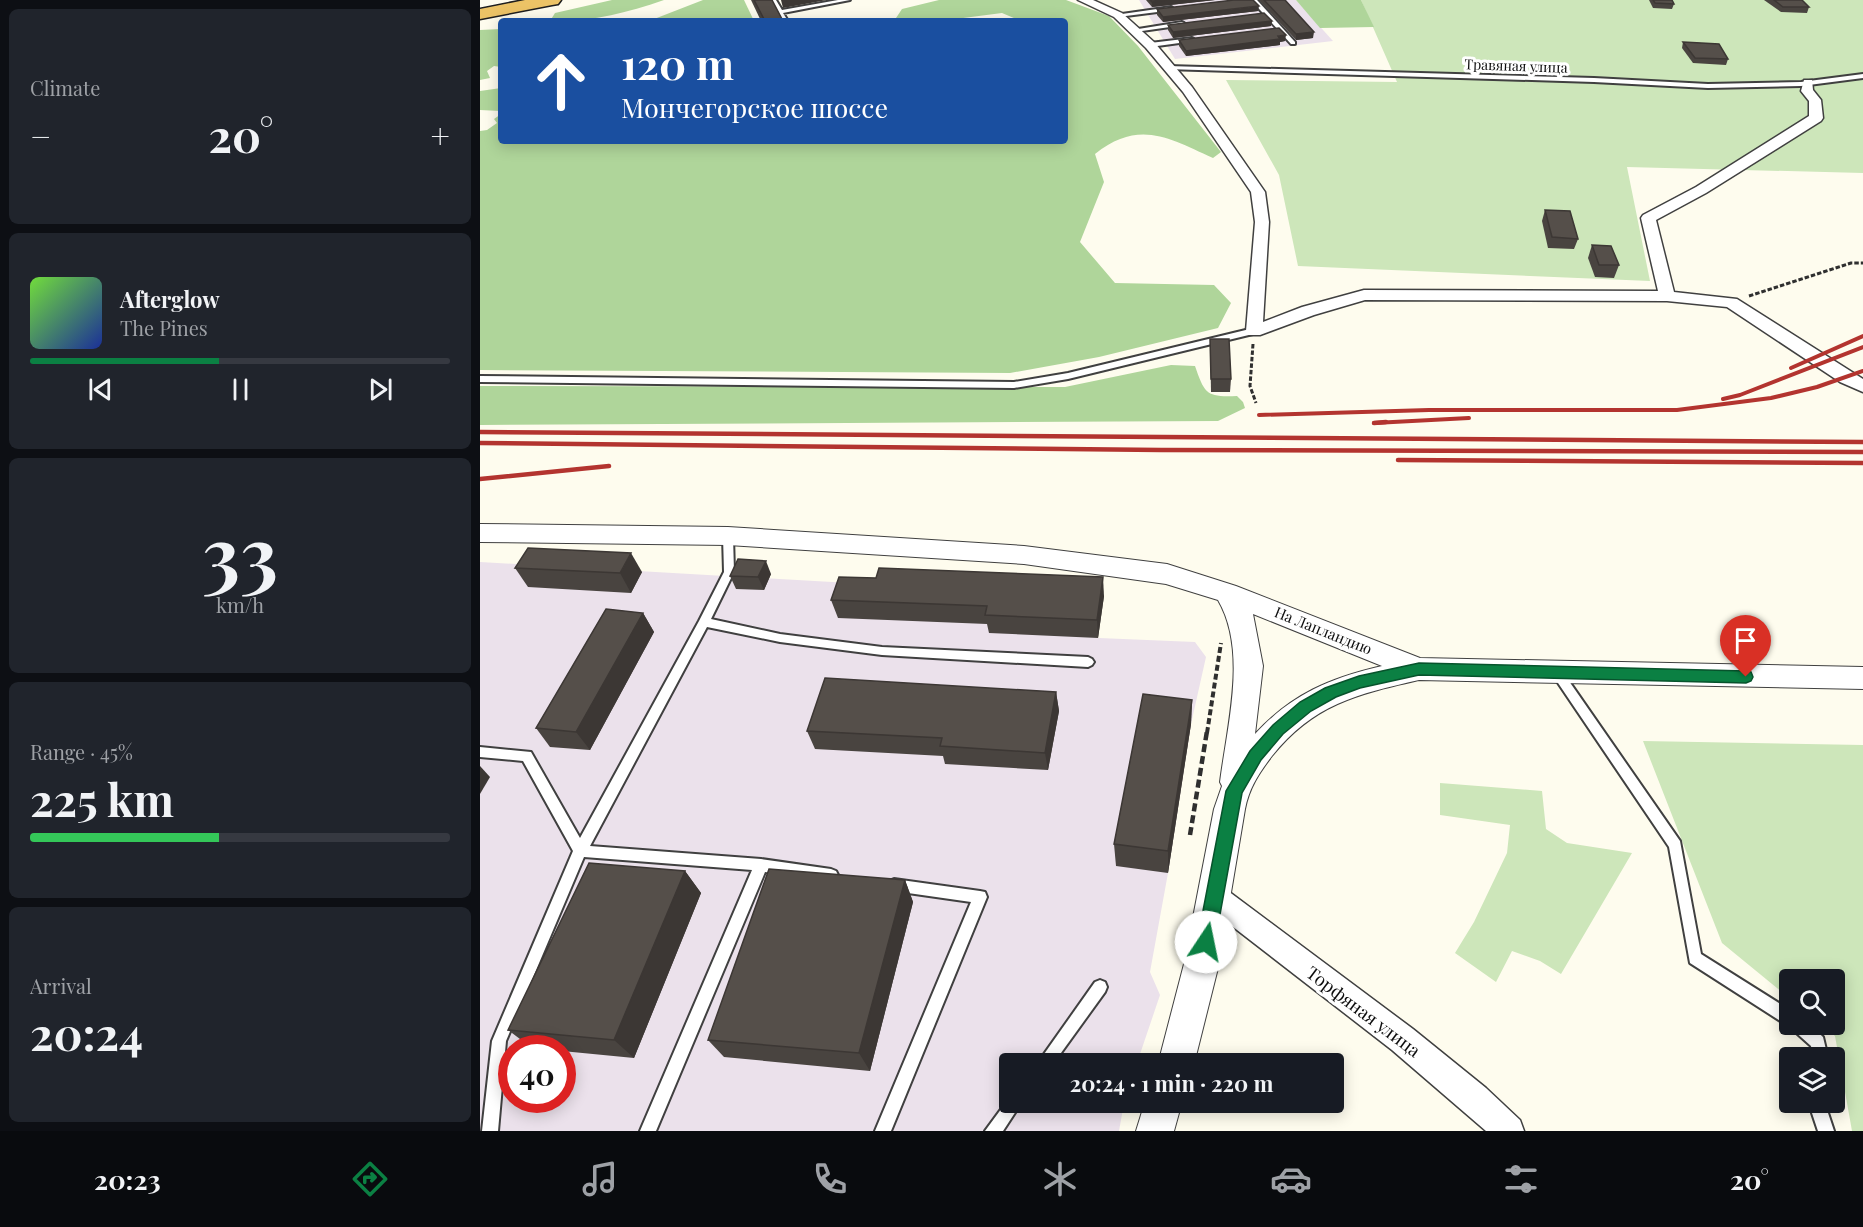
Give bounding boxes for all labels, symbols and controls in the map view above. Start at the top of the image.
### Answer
text: 120 m [621,35,734,91]
icon: ahead [522,42,600,120]
street label: Травяная улица [1464,54,1568,77]
text: Climate [30,74,100,101]
text: Мончегорское шоссе [621,89,888,125]
text: 20° [209,104,273,164]
text: − [30,113,51,157]
text: + [431,113,450,157]
text: Afterglow [120,284,220,314]
text: The Pines [120,314,208,341]
icon: previous [84,373,117,406]
icon: pause [224,373,257,406]
icon: next [364,373,397,406]
text: 33 [202,500,278,604]
text: km/h [216,591,264,618]
street label: На Лапландию [1272,601,1375,659]
pin [1720,615,1771,677]
icon: arrive [1729,624,1762,657]
text: Range · 45% [30,738,133,765]
text: 225 km [30,768,174,828]
position arrow [1174,910,1238,974]
street label: Торфяная улица [1302,960,1426,1062]
map controls [1779,969,1845,1113]
button: search [1779,969,1845,1035]
text: Arrival [30,972,92,999]
text: 20:24 [30,1002,143,1062]
speed limit sign: 40 [498,1035,576,1113]
button: layers [1779,1047,1845,1113]
text: 20:24 · 1 min · 220 m [1070,1068,1273,1098]
icon: directions [349,1158,391,1200]
icon: music [579,1158,621,1200]
icon: phone [809,1158,851,1200]
icon: climate [1039,1158,1081,1200]
icon: car [1270,1158,1312,1200]
icon: filters [1500,1158,1542,1200]
text: 20:23 [94,1161,161,1197]
text: 20° [1730,1161,1769,1197]

